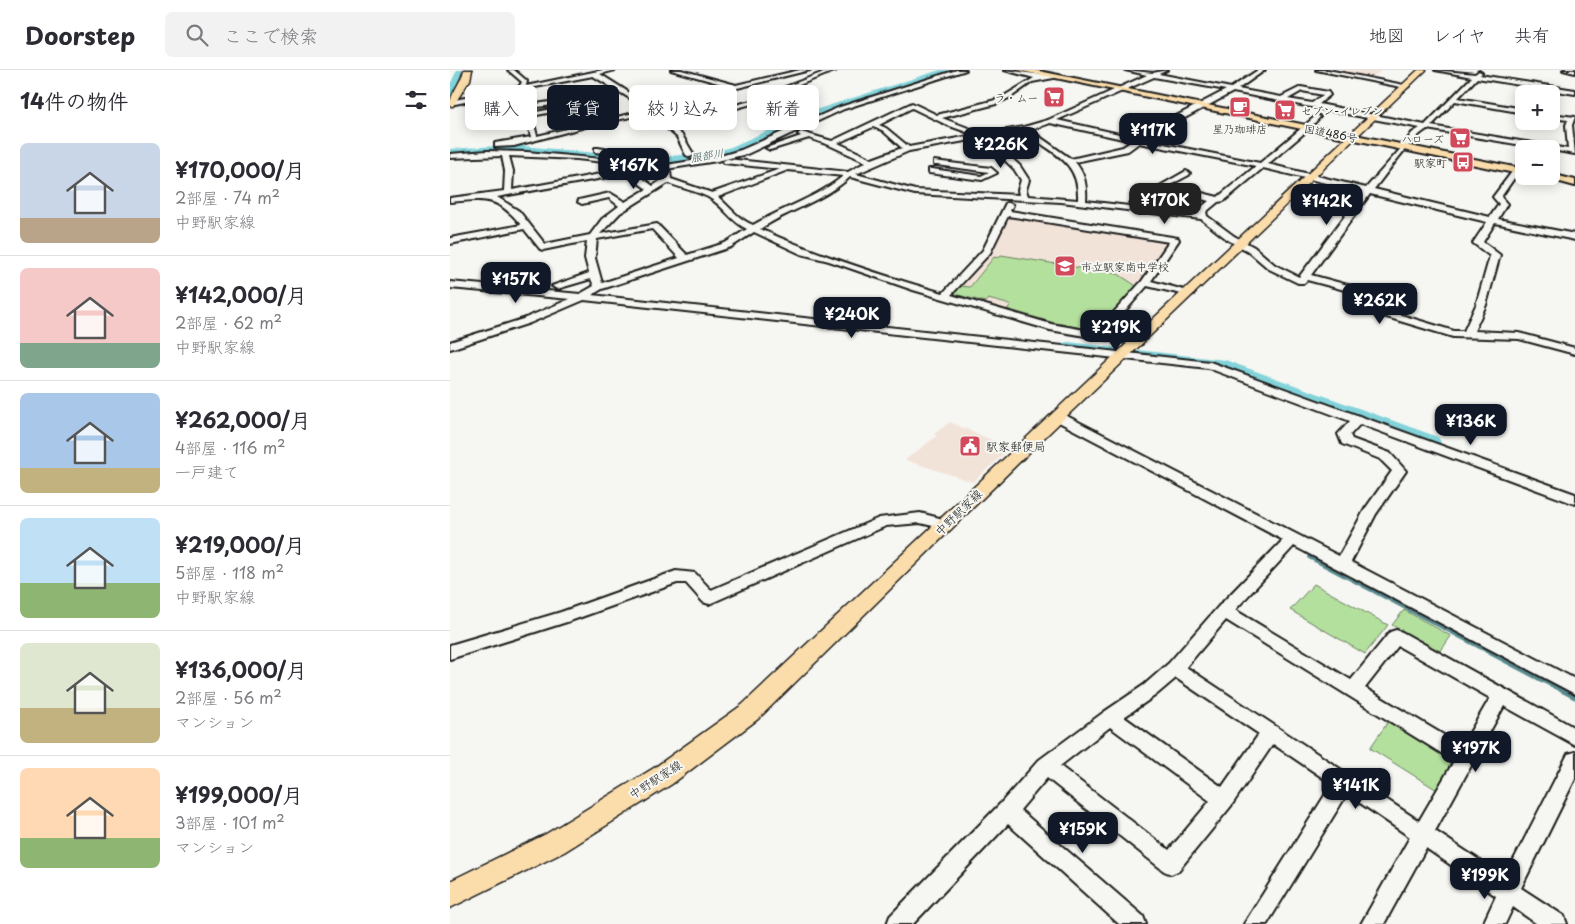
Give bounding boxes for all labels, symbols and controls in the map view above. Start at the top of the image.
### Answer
search box [165,12,515,57]
text: Doorstep [25,17,135,53]
icon: search [183,21,211,49]
text: ここで検索 [223,21,318,49]
text: 地図 [1369,21,1405,48]
text: レイヤ [1433,21,1486,48]
text: 共有 [1514,21,1550,48]
text: 14件の物件 [20,84,128,116]
chip: 購入 [465,85,537,130]
chip: 賃貸 [547,85,619,130]
chip: 絞り込み [629,85,737,130]
chip: 新着 [747,85,819,130]
supermarket icon: ラ・ムー [1042,85,1066,109]
map controls [1515,85,1560,185]
button: + [1515,85,1560,130]
icon: filters [402,86,430,114]
place label: ラ・ムー [994,89,1038,106]
cafe icon: 星乃珈琲店 [1228,95,1252,119]
supermarket icon: セブン-イレブン [1273,98,1297,122]
place label: セブン-イレブン [1301,102,1383,119]
pin: ¥117K [1118,112,1188,155]
text: ¥117K [1130,117,1176,141]
street label: 国道486号 [1303,119,1359,147]
place label: 星乃珈琲店 [1213,120,1268,137]
pin: ¥226K [966,126,1036,169]
supermarket icon: ハローズ [1448,126,1472,150]
place label: ハローズ [1401,130,1444,147]
text: ¥226K [974,131,1028,155]
button: − [1515,140,1560,185]
water label: 服部川 [689,144,725,166]
pin: ¥167K [599,148,669,190]
bus stop icon: 駅家町 [1451,150,1475,174]
text: ¥167K [609,152,659,176]
text: ¥170,000/月 [175,153,305,185]
place label: 駅家町 [1414,154,1447,171]
icon: home [60,163,120,223]
pin: ¥170K [1130,182,1200,225]
pin: ¥142K [1292,184,1362,226]
text: 2部屋 · 74 m² [175,185,280,209]
text: ¥170K [1140,187,1190,211]
text: ¥142K [1302,188,1352,212]
text: 中野駅家線 [175,209,255,233]
school or university icon: 市立駅家南中学校 [1053,254,1077,278]
place label: 市立駅家南中学校 [1081,258,1169,275]
pin: ¥157K [481,262,551,304]
text: ¥157K [492,266,540,290]
text: ¥142,000/月 [175,278,307,310]
pin: ¥262K [1345,282,1415,325]
text: ¥262K [1353,287,1407,311]
icon: home [60,288,120,348]
pin: ¥240K [817,296,887,339]
text: ¥240K [824,301,880,325]
text: 2部屋 · 62 m² [175,310,282,334]
pin: ¥219K [1081,310,1151,352]
text: ¥219K [1091,314,1141,338]
text: 中野駅家線 [175,334,255,358]
text: ¥262,000/月 [175,403,311,435]
pin: ¥136K [1436,404,1506,446]
text: ¥136K [1446,408,1496,432]
icon: home [60,413,120,473]
public building icon: 駅家郵便局 [958,434,982,458]
text: 4部屋 · 116 m² [175,435,286,459]
place label: 駅家郵便局 [986,437,1046,455]
text: 一戸建て [175,459,239,483]
street label: 中野駅家線 [930,485,986,539]
text: ¥219,000/月 [175,528,305,560]
icon: home [60,538,120,598]
text: 5部屋 · 118 m² [175,560,284,584]
text: 中野駅家線 [175,584,255,608]
text: ¥136,000/月 [175,653,307,685]
icon: home [60,663,120,723]
text: 2部屋 · 56 m² [175,685,282,709]
text: マンション [175,709,254,733]
pin: ¥197K [1441,730,1511,773]
text: ¥197K [1452,735,1500,759]
street label: 中野駅家線 [625,755,685,803]
pin: ¥141K [1321,768,1391,810]
text: ¥141K [1333,772,1379,796]
text: ¥199,000/月 [175,778,303,810]
icon: home [60,788,120,848]
text: 3部屋 · 101 m² [175,810,285,834]
pin: ¥159K [1048,812,1118,854]
text: ¥159K [1059,816,1107,840]
text: マンション [175,834,254,858]
pin: ¥199K [1450,858,1520,900]
text: ¥199K [1461,862,1509,886]

